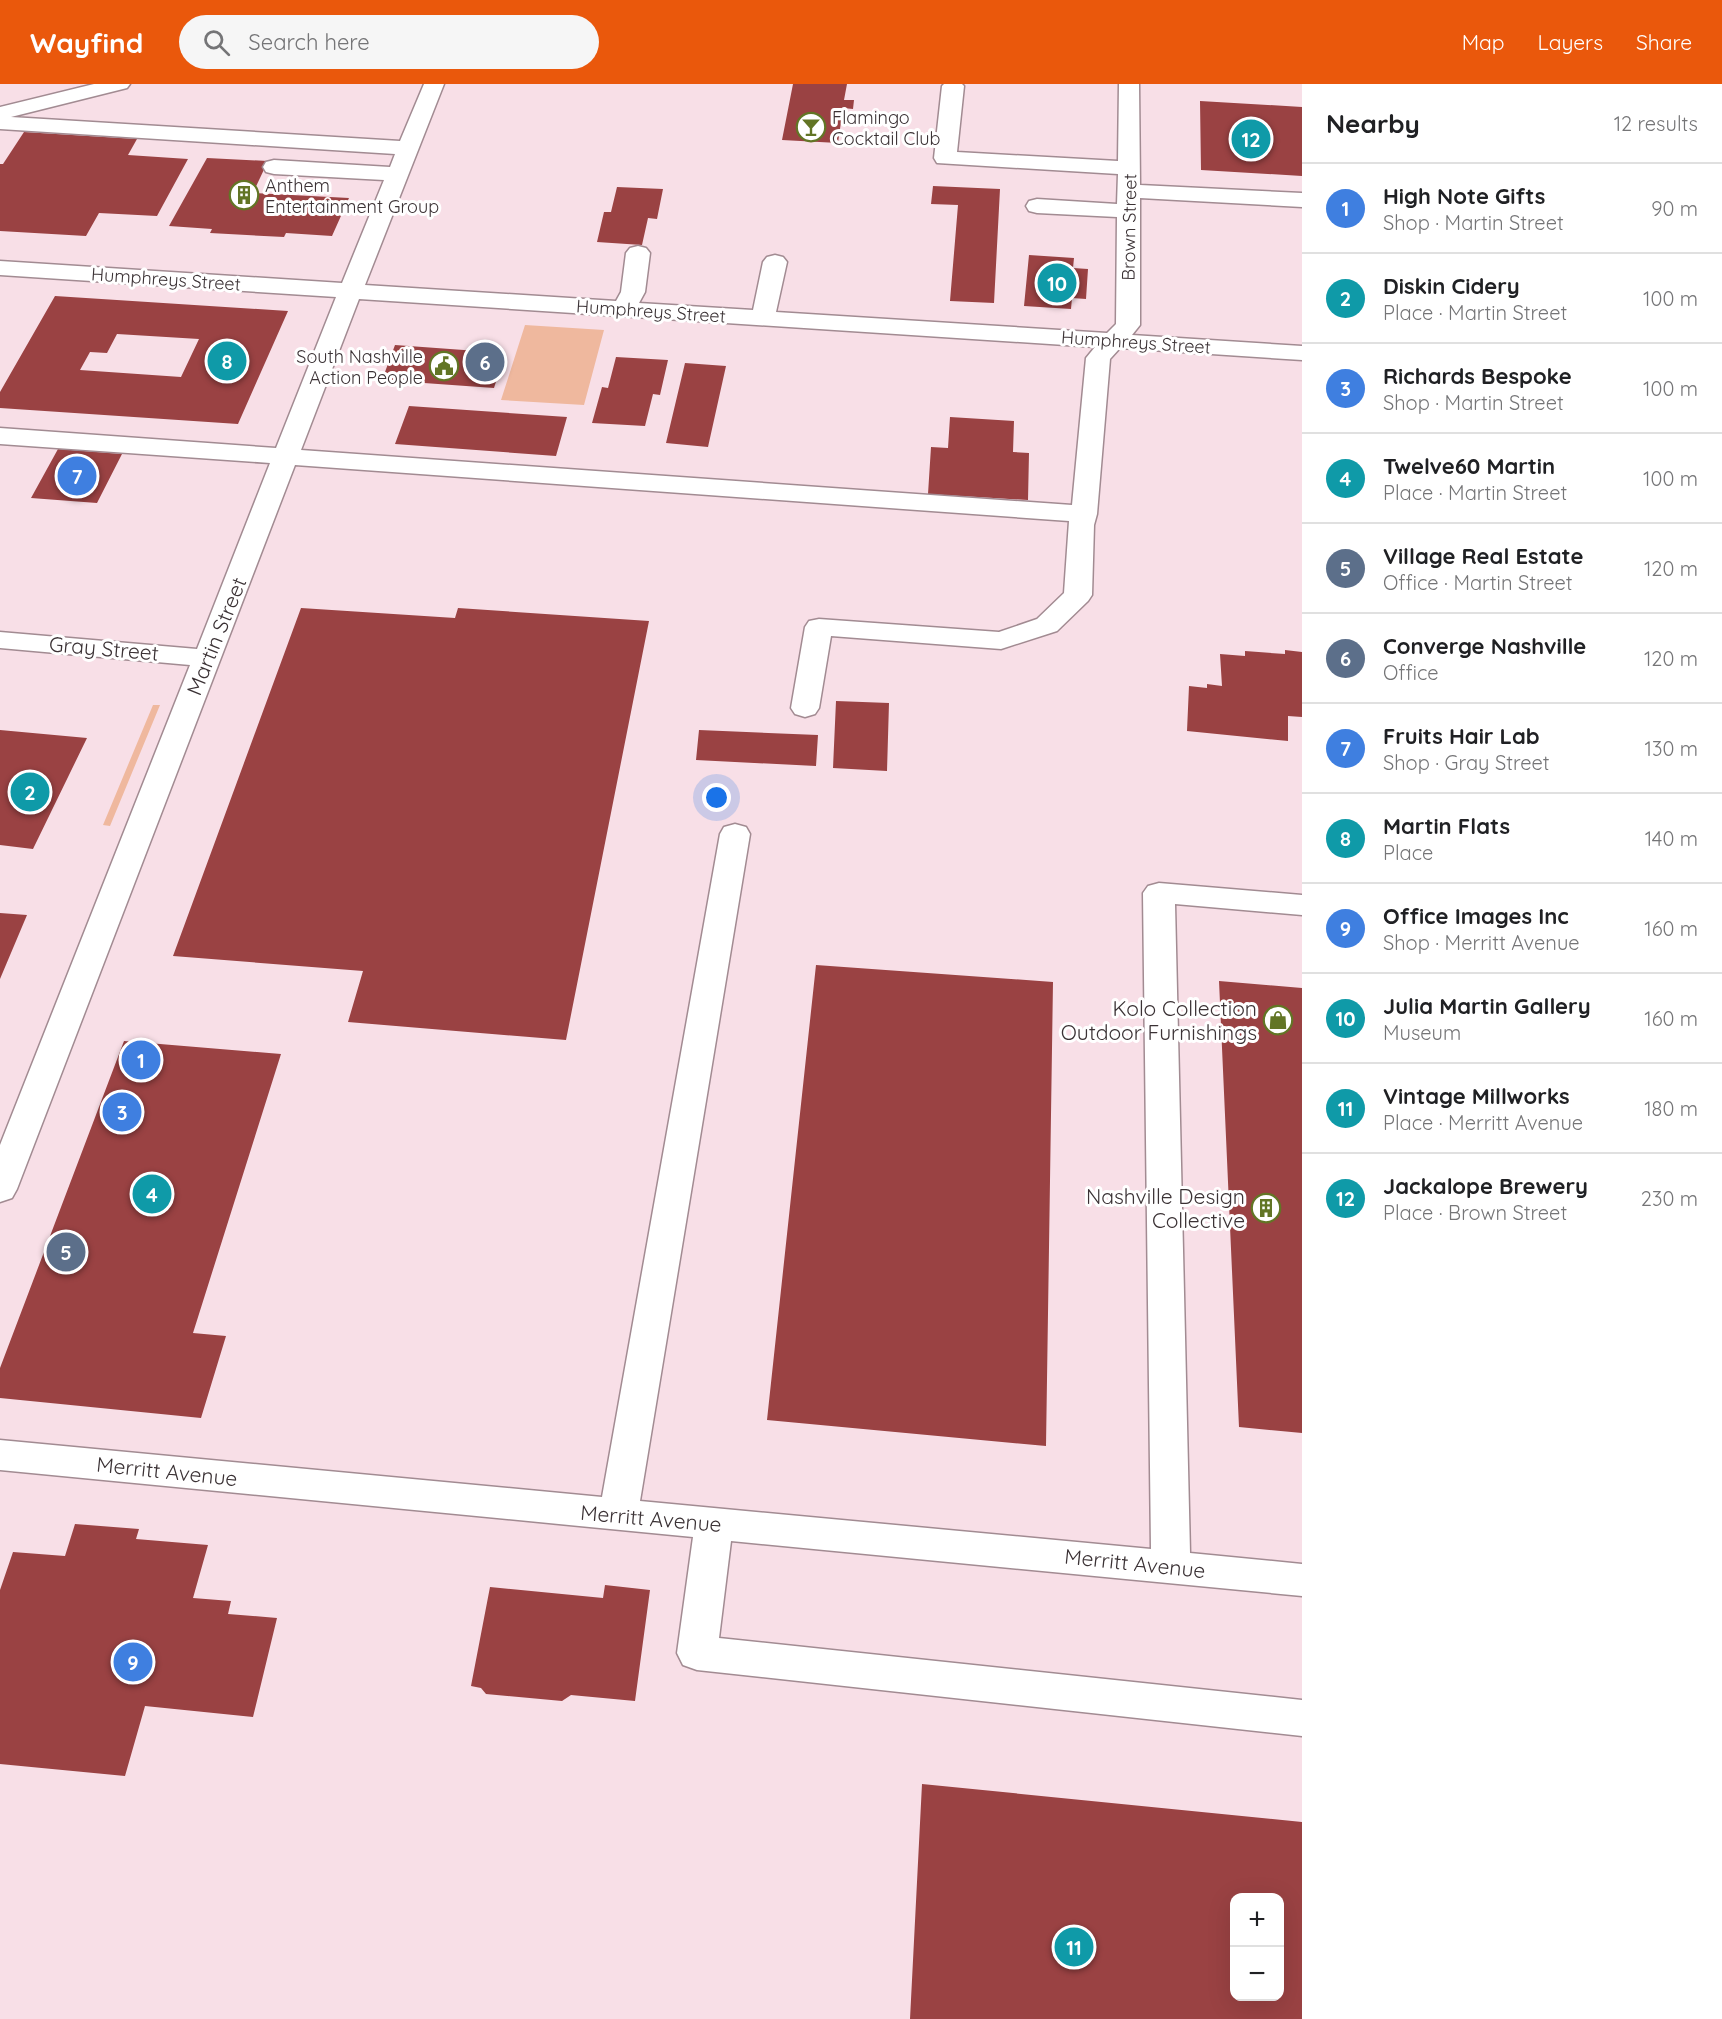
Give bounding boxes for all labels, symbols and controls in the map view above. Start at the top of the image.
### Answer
search box [179,15,599,69]
text: Wayfind [30,25,143,60]
icon: search [200,26,233,59]
text: Search here [248,28,370,56]
text: Map [1462,29,1505,55]
text: Layers [1538,29,1603,55]
text: Share [1636,29,1692,55]
place label: Flamingo Cocktail Club [832,106,941,150]
text: Nearby [1326,107,1420,140]
bar icon: Flamingo Cocktail Club [795,111,827,143]
text: 12 results [1614,111,1698,136]
pin: 12 [1232,116,1270,162]
street label: Brown Street [1117,173,1141,281]
place label: Anthem Entertainment Group [265,174,439,218]
building icon: Anthem Entertainment Group [228,179,260,211]
text: High Note Gifts [1383,182,1545,210]
text: 1 [1342,196,1349,221]
text: 90 m [1651,196,1698,221]
text: Shop · Martin Street [1383,210,1564,235]
pin: 10 [1038,260,1076,306]
street label: Humphreys Street [90,262,242,296]
text: Diskin Cidery [1383,272,1520,300]
text: 2 [1340,286,1351,311]
text: 100 m [1643,286,1698,311]
street label: Humphreys Street [575,294,727,328]
text: Place · Martin Street [1383,300,1567,325]
street label: Humphreys Street [1060,325,1212,359]
pin: 8 [208,338,246,384]
pin: 6 [466,340,504,384]
place label: South Nashville Action People [296,345,423,389]
public building icon: South Nashville Action People [428,350,460,382]
text: Richards Bespoke [1383,362,1572,390]
text: 3 [1340,376,1351,401]
text: 100 m [1643,376,1698,401]
text: Shop · Martin Street [1383,390,1564,415]
text: Twelve60 Martin [1383,452,1555,480]
pin: 7 [58,454,97,498]
text: 4 [1340,466,1351,491]
text: 100 m [1643,466,1698,491]
text: Place · Martin Street [1383,480,1567,505]
text: Village Real Estate [1383,542,1583,570]
text: 5 [1340,556,1351,581]
text: 120 m [1644,556,1698,581]
text: Office · Martin Street [1383,570,1573,595]
street label: Martin Street [181,573,251,699]
street label: Gray Street [48,630,160,666]
text: Converge Nashville [1383,632,1586,660]
text: 6 [1340,646,1351,671]
text: 120 m [1644,646,1698,671]
text: Office [1383,660,1439,685]
text: Fruits Hair Lab [1383,722,1540,750]
text: 7 [1340,736,1351,761]
text: 130 m [1645,736,1698,761]
text: Shop · Gray Street [1383,750,1550,775]
pin: 2 [10,770,50,814]
your location [702,783,731,812]
text: Martin Flats [1383,812,1510,840]
text: 8 [1340,826,1351,851]
text: 140 m [1645,826,1698,851]
text: Place [1383,840,1433,865]
text: Office Images Inc [1383,902,1569,930]
text: 9 [1340,916,1351,941]
text: 160 m [1644,916,1698,941]
text: Shop · Merritt Avenue [1383,930,1580,955]
text: Julia Martin Gallery [1383,992,1591,1020]
place label: Kolo Collection Outdoor Furnishings [1061,995,1257,1045]
shop icon: Kolo Collection Outdoor Furnishings [1262,1004,1294,1036]
text: 10 [1335,1006,1356,1031]
text: 160 m [1644,1006,1698,1031]
text: Museum [1383,1020,1461,1045]
pin: 1 [122,1038,160,1082]
text: Vintage Millworks [1383,1082,1570,1110]
pin: 3 [102,1090,142,1134]
text: 11 [1338,1096,1353,1121]
text: 180 m [1644,1096,1698,1121]
text: Place · Merritt Avenue [1383,1110,1583,1135]
pin: 4 [132,1172,172,1216]
text: Jackalope Brewery [1383,1172,1588,1200]
place label: Nashville Design Collective [1086,1183,1245,1233]
text: 12 [1336,1186,1355,1211]
text: 230 m [1641,1186,1698,1211]
building icon: Nashville Design Collective [1250,1192,1282,1224]
text: Place · Brown Street [1383,1200,1567,1225]
pin: 5 [46,1230,86,1274]
street label: Merritt Avenue [95,1451,239,1491]
street label: Merritt Avenue [579,1499,723,1537]
street label: Merritt Avenue [1063,1543,1207,1583]
pin: 9 [114,1640,152,1684]
map controls [1230,1893,1284,2001]
button: + [1230,1893,1284,1947]
pin: 11 [1054,1924,1094,1970]
button: − [1230,1947,1284,2001]

